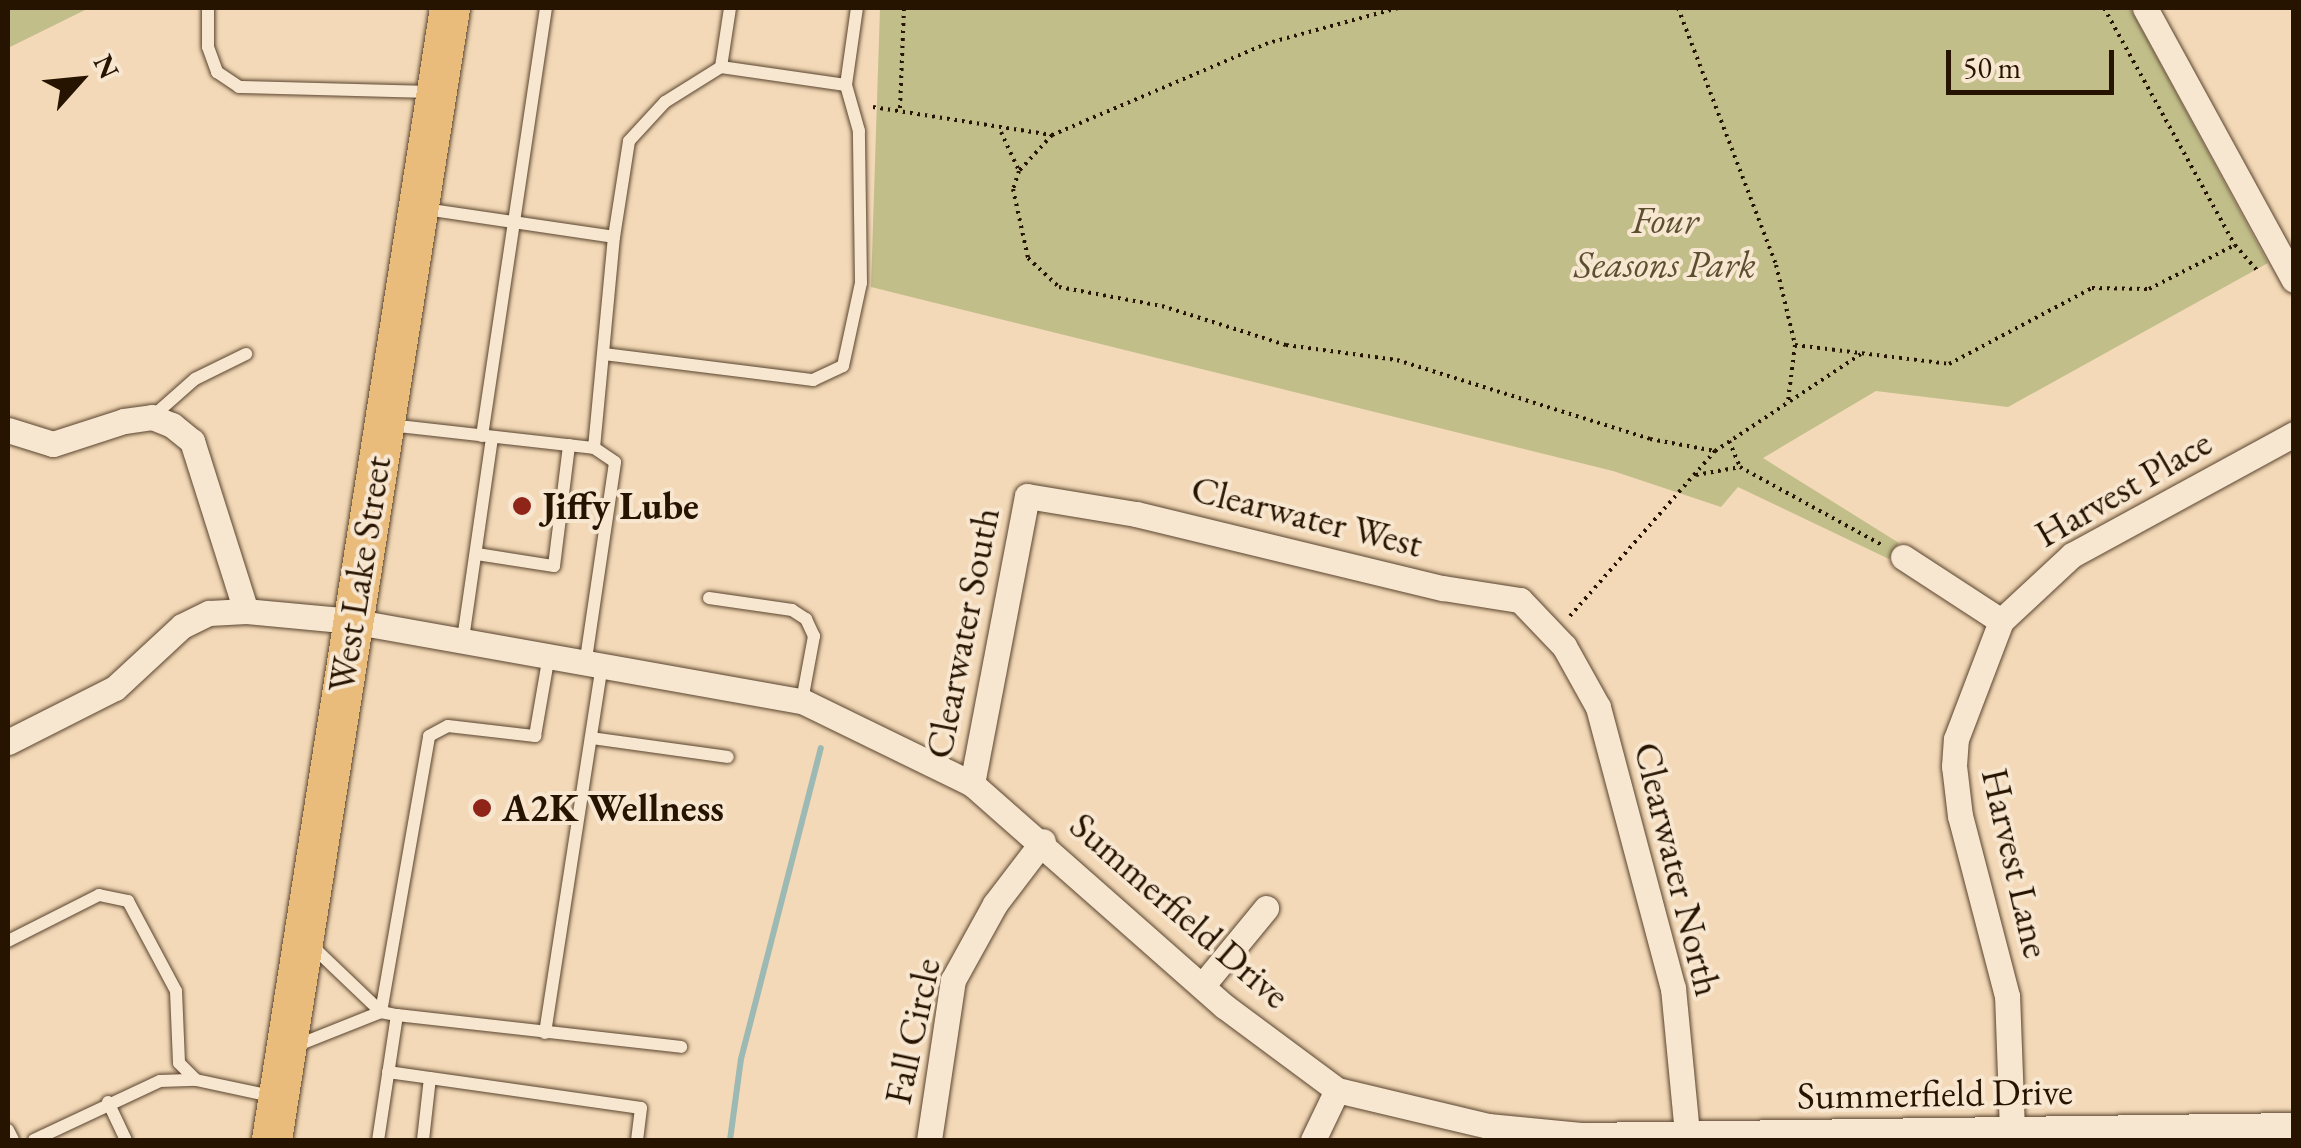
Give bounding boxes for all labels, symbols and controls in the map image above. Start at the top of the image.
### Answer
north arrow [30,30,130,130]
scale bar [1951,30,2118,92]
text: N [86,48,128,85]
text: 50 m [1963,48,2021,87]
park label: Four Seasons Park [1574,197,1756,286]
street label: Harvest Place [2027,419,2219,557]
street label: West Lake Street [318,453,400,695]
street label: Clearwater West [1187,465,1427,567]
place label: Jiffy Lube [542,483,699,529]
marker: Jiffy Lube [511,495,533,517]
street label: Clearwater South [915,504,1009,762]
street label: Clearwater North [1624,738,1732,1000]
street label: Harvest Lane [1972,764,2060,962]
place label: A2K Wellness [502,785,724,831]
marker: A2K Wellness [471,797,493,819]
street label: Summerfield Drive [1061,802,1299,1018]
street label: Fall Circle [874,954,950,1108]
street label: Summerfield Drive [1797,1068,2073,1118]

